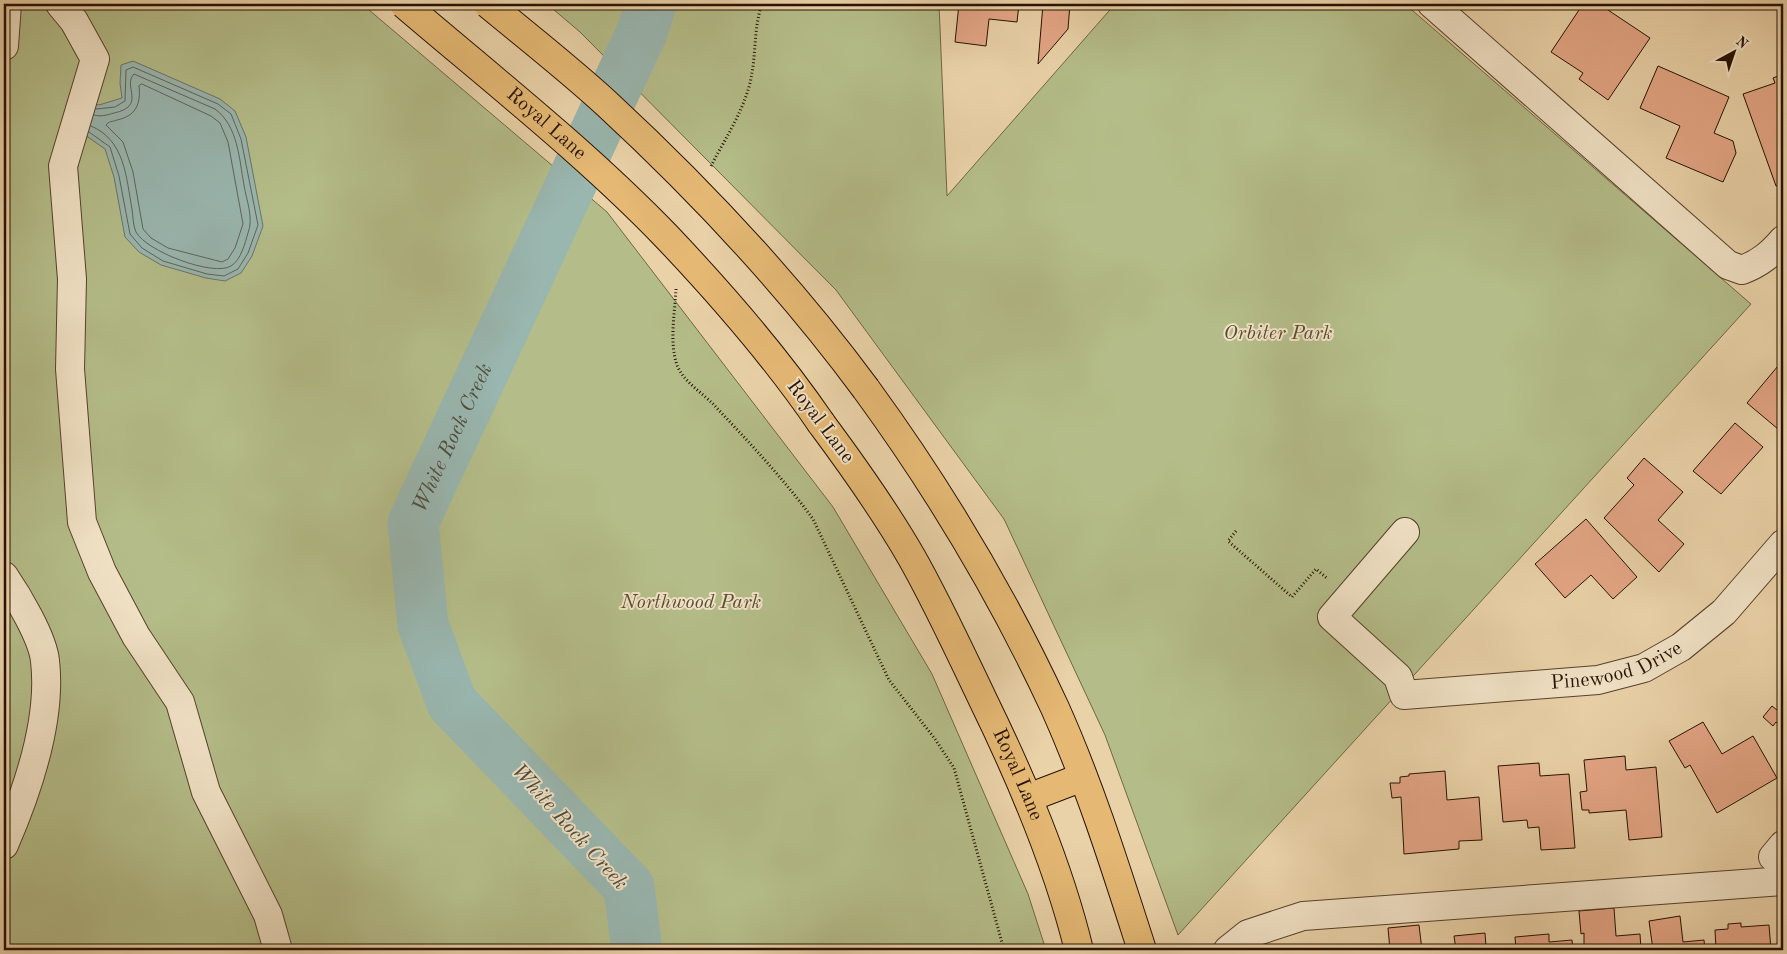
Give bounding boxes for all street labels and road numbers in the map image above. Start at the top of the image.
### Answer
street label: Royal Lane [502,84,590,164]
street label: Royal Lane [782,377,858,467]
street label: Pinewood Drive [1550,638,1686,694]
street label: Royal Lane [988,726,1046,824]

